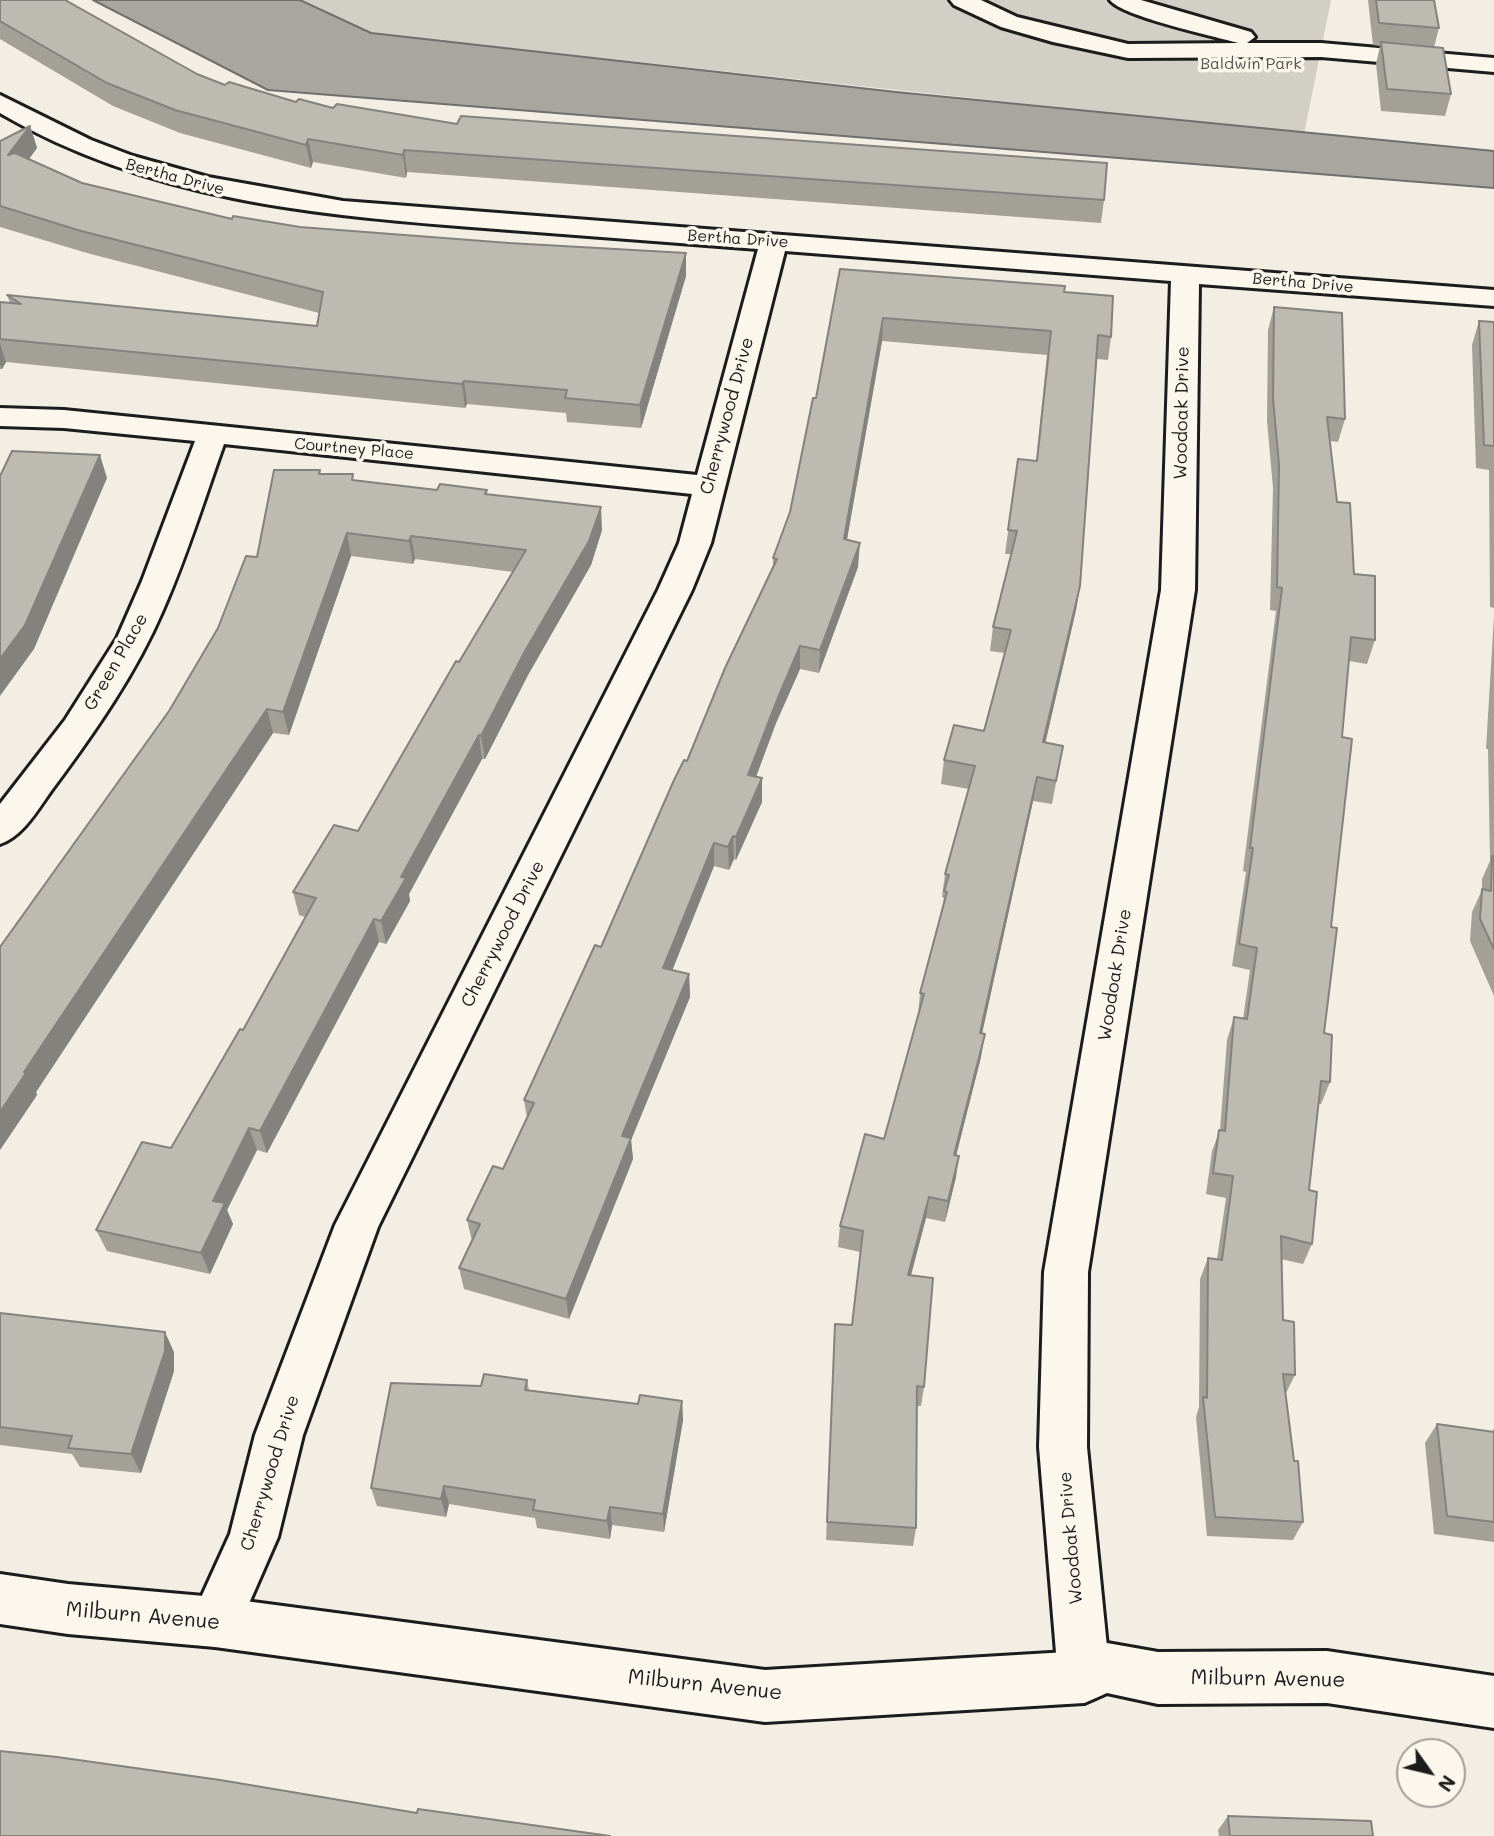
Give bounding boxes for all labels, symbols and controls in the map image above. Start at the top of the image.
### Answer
park label: Baldwin Park [1200,54,1302,74]
street label: Bertha Drive [124,155,226,199]
street label: Bertha Drive [687,226,789,252]
street label: Bertha Drive [1252,269,1354,297]
street label: Cherrywood Drive [696,335,758,497]
street label: Woodoak Drive [1170,346,1194,480]
street label: Courtney Place [293,434,415,464]
street label: Green Place [79,609,153,715]
street label: Cherrywood Drive [457,857,549,1011]
street label: Woodoak Drive [1094,907,1136,1043]
street label: Cherrywood Drive [236,1393,304,1553]
street label: Woodoak Drive [1054,1471,1088,1605]
street label: Milburn Avenue [65,1597,221,1635]
street label: Milburn Avenue [627,1664,783,1706]
street label: Milburn Avenue [1190,1665,1346,1693]
north arrow [1396,1738,1466,1808]
text: N [1433,1771,1462,1797]

